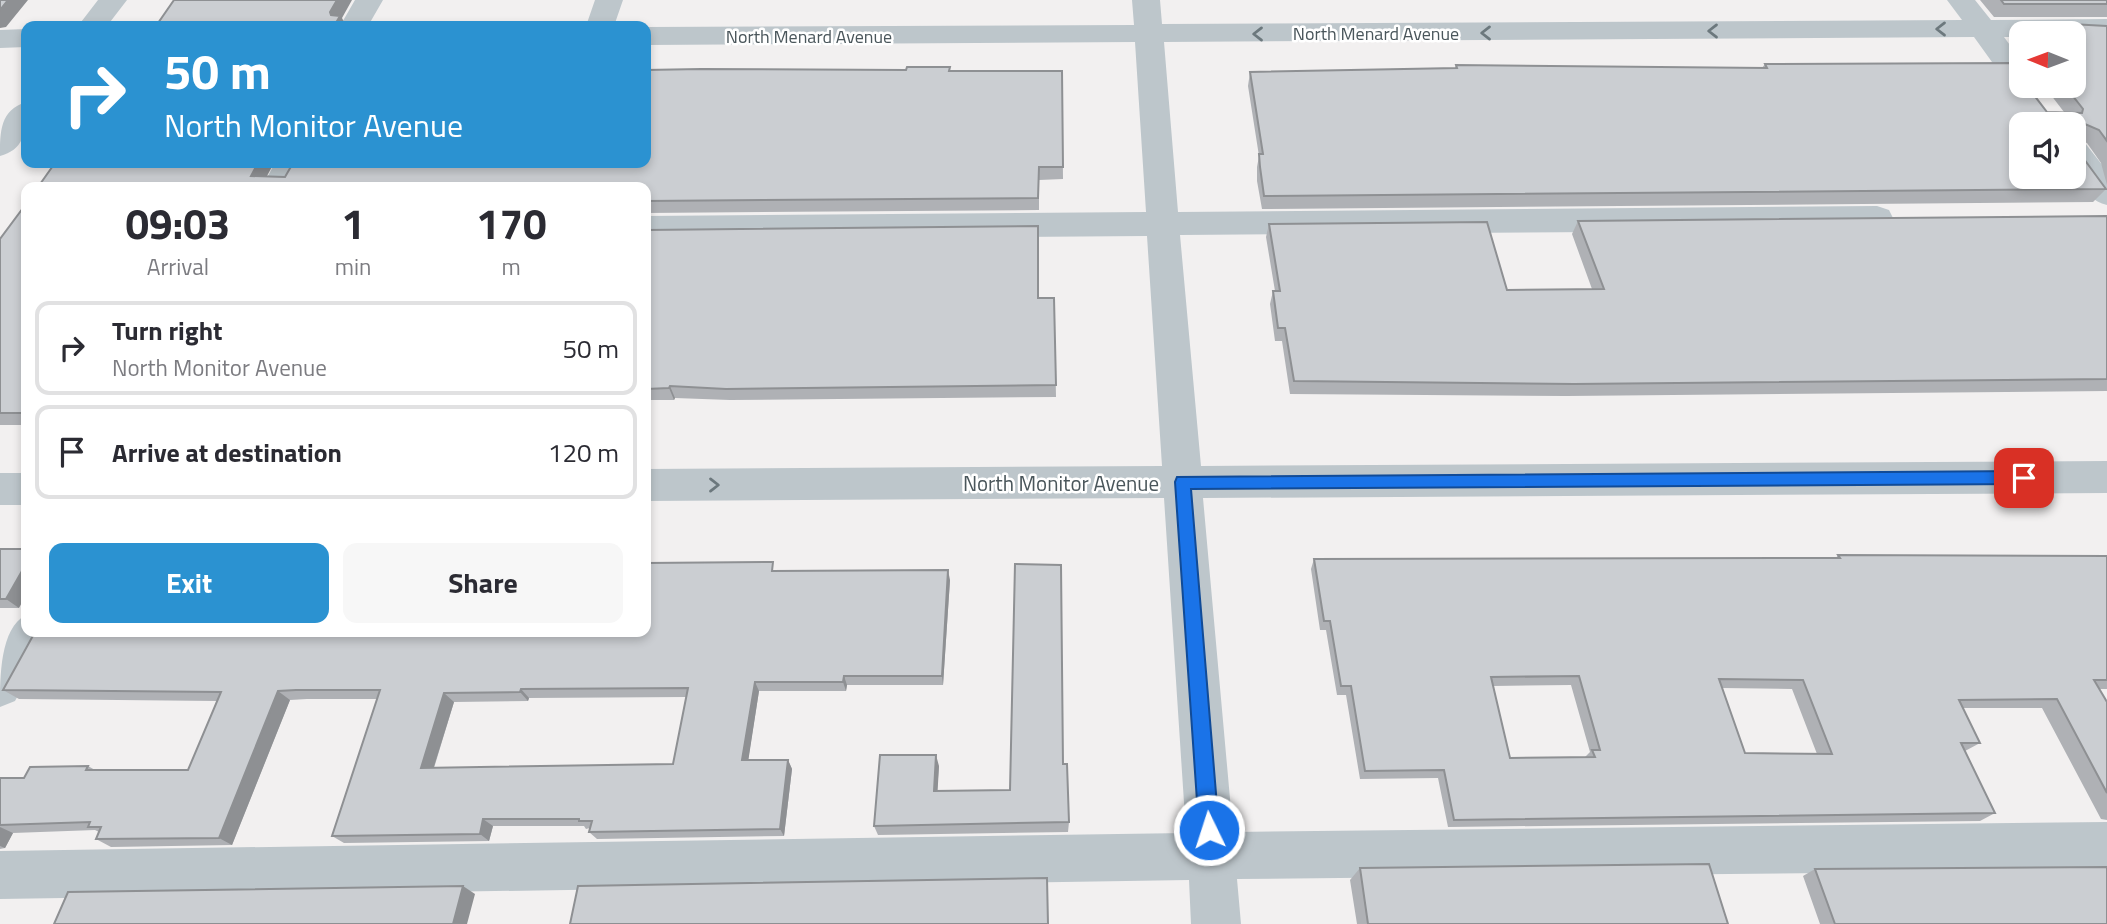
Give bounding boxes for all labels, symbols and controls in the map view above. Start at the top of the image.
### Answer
street label: North Menard Avenue [1293,20,1459,47]
one-way arrow [1935,21,1946,37]
north arrow [2009,21,2086,98]
map controls [2009,21,2086,189]
street label: North Menard Avenue [726,23,892,50]
one-way arrow [1708,23,1718,39]
one-way arrow [1480,25,1491,40]
one-way arrow [1253,26,1263,42]
text: 50 m [164,33,271,108]
icon: right [49,49,140,140]
text: North Monitor Avenue [164,101,463,149]
button: sound [2009,112,2086,189]
text: 09:03 [125,191,230,255]
text: 1 [341,191,365,255]
text: 170 [476,191,546,255]
text: Arrival [147,249,209,284]
text: min [335,249,371,284]
text: m [502,249,521,284]
text: Turn right [112,311,223,350]
icon: right [53,329,91,367]
text: 50 m [562,329,619,368]
text: North Monitor Avenue [112,350,327,385]
icon: arrive [53,433,91,471]
text: Arrive at destination [112,433,342,472]
text: 120 m [548,433,619,472]
pin [1994,448,2054,508]
icon: arrive [2005,459,2043,497]
street label: North Monitor Avenue [963,467,1159,499]
one-way arrow [709,477,720,493]
button: Exit [49,543,329,623]
button: Share [343,543,623,623]
position arrow [1172,793,1246,867]

